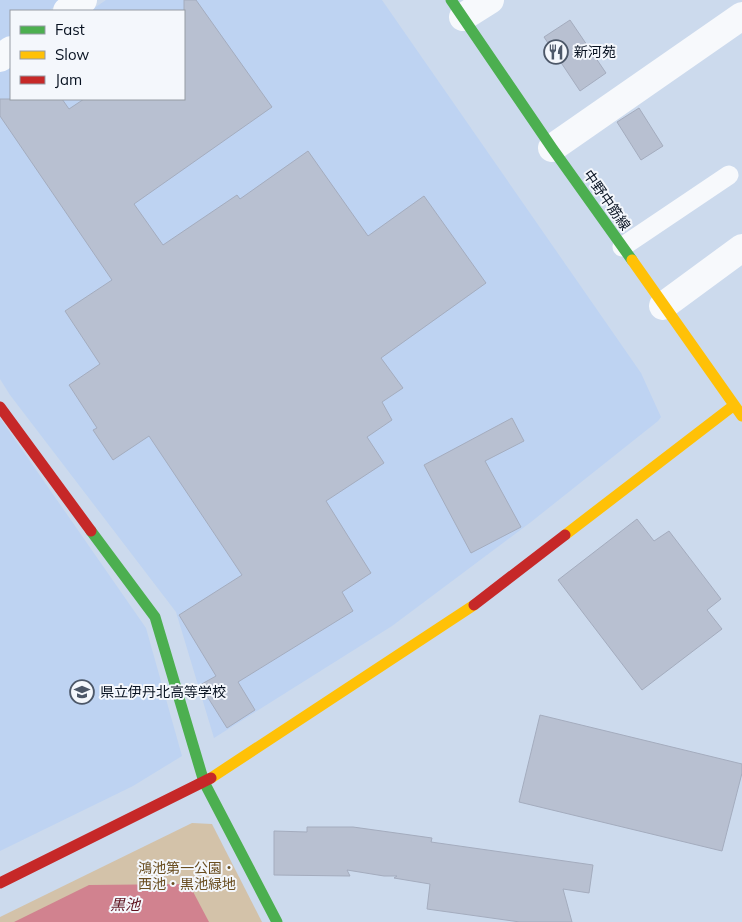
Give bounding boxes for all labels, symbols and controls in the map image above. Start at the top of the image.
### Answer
legend [10,10,185,100]
text: Fast [55,20,85,39]
restaurant icon: 新河苑 [543,39,569,65]
place label: 新河苑 [574,43,616,61]
text: Slow [55,45,89,64]
text: Jam [55,70,82,89]
street label: 中野中筋線 [580,166,634,234]
school or university icon: 県立伊丹北高等学校 [69,679,95,705]
place label: 県立伊丹北高等学校 [100,683,226,701]
park label: 鴻池第一公園・ 西池・黒池緑地 [138,859,236,893]
water label: 黒池 [110,895,142,914]

